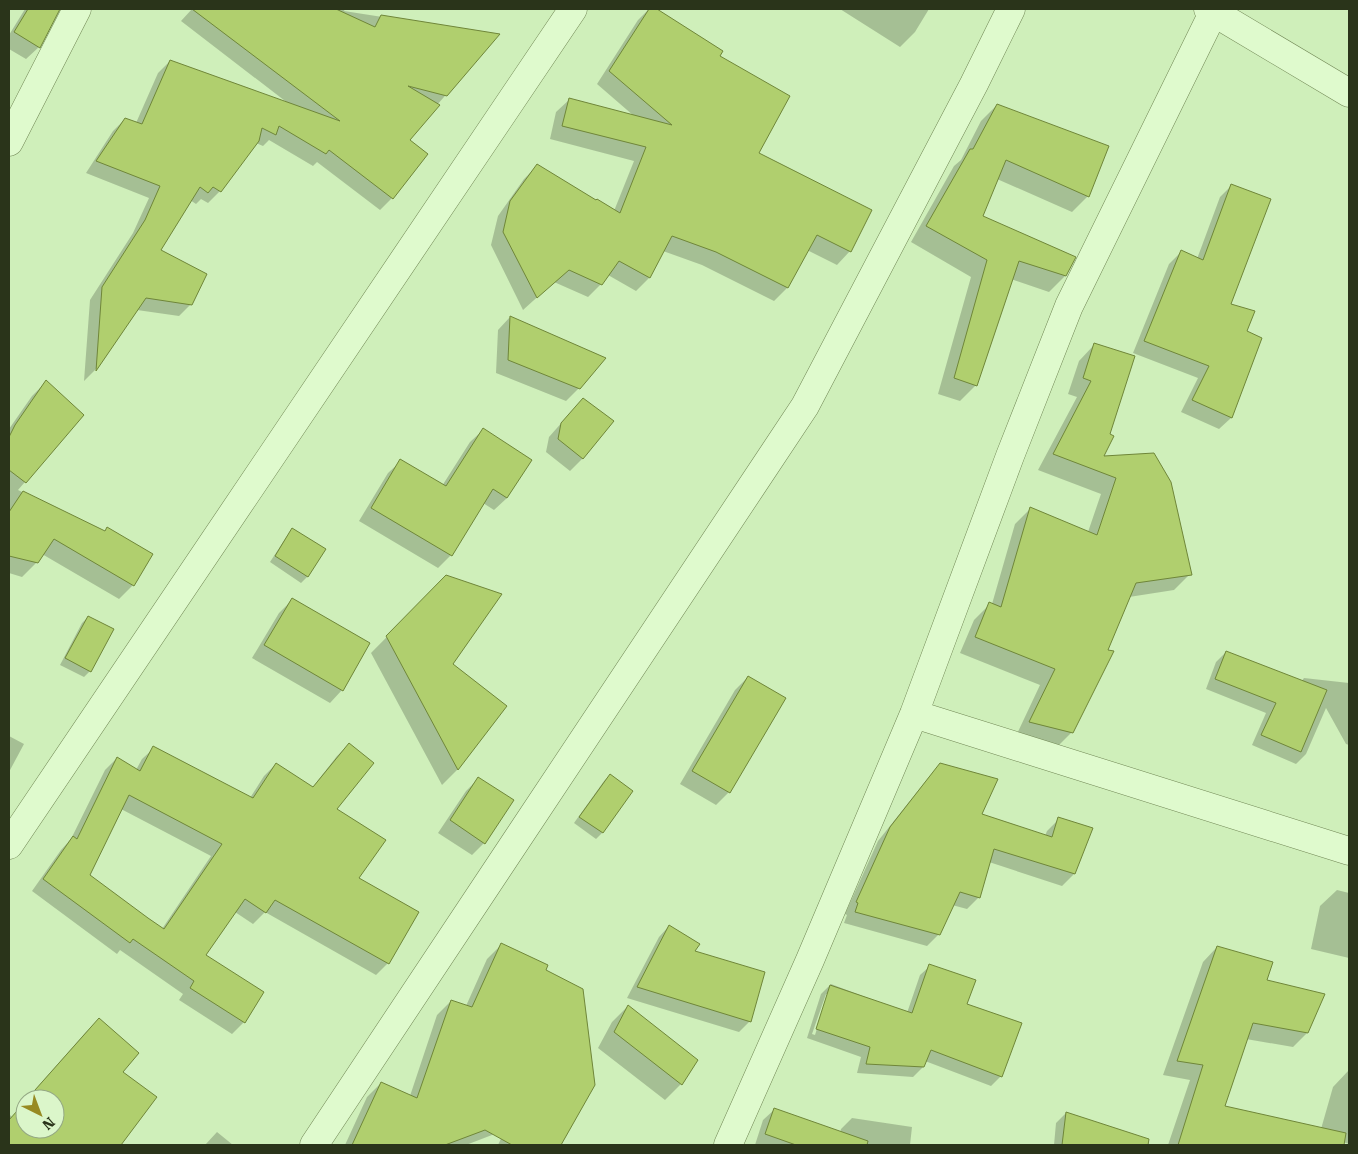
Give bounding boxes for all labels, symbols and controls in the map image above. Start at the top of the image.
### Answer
north arrow [15,1089,65,1139]
text: N [39,1114,58,1133]

